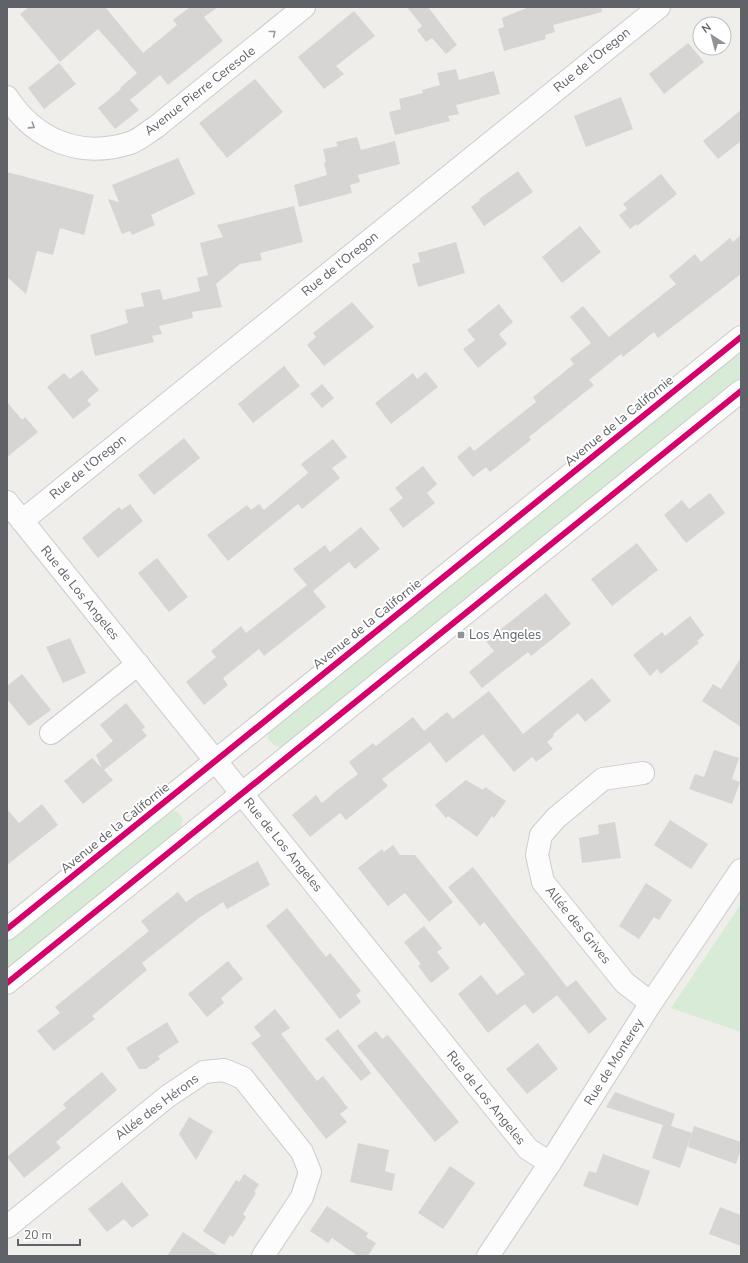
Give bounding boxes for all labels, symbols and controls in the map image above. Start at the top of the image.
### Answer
north arrow [692,16,732,56]
text: N [699,20,714,37]
street label: Rue de l'Oregon [550,23,634,97]
one-way arrow [268,31,275,38]
street label: Avenue Pierre Ceresole [141,42,259,140]
one-way arrow [28,121,35,129]
street label: Rue de l'Oregon [298,227,382,301]
street label: Avenue de la Californie [561,371,677,471]
street label: Rue de l'Oregon [46,430,130,504]
street label: Rue de Los Angeles [36,542,124,644]
street label: Avenue de la Californie [309,574,425,674]
place label: Los Angeles [469,626,541,644]
marker: Los Angeles [456,630,466,640]
street label: Avenue de la Californie [57,778,173,878]
street label: Rue de Los Angeles [239,794,327,896]
street label: Allée des Grives [541,882,615,968]
street label: Rue de Monterey [580,1015,648,1109]
street label: Rue de Los Angeles [442,1047,530,1149]
street label: Allée des Hérons [111,1070,203,1144]
scale bar [18,1221,80,1247]
text: 20 m [24,1227,52,1243]

